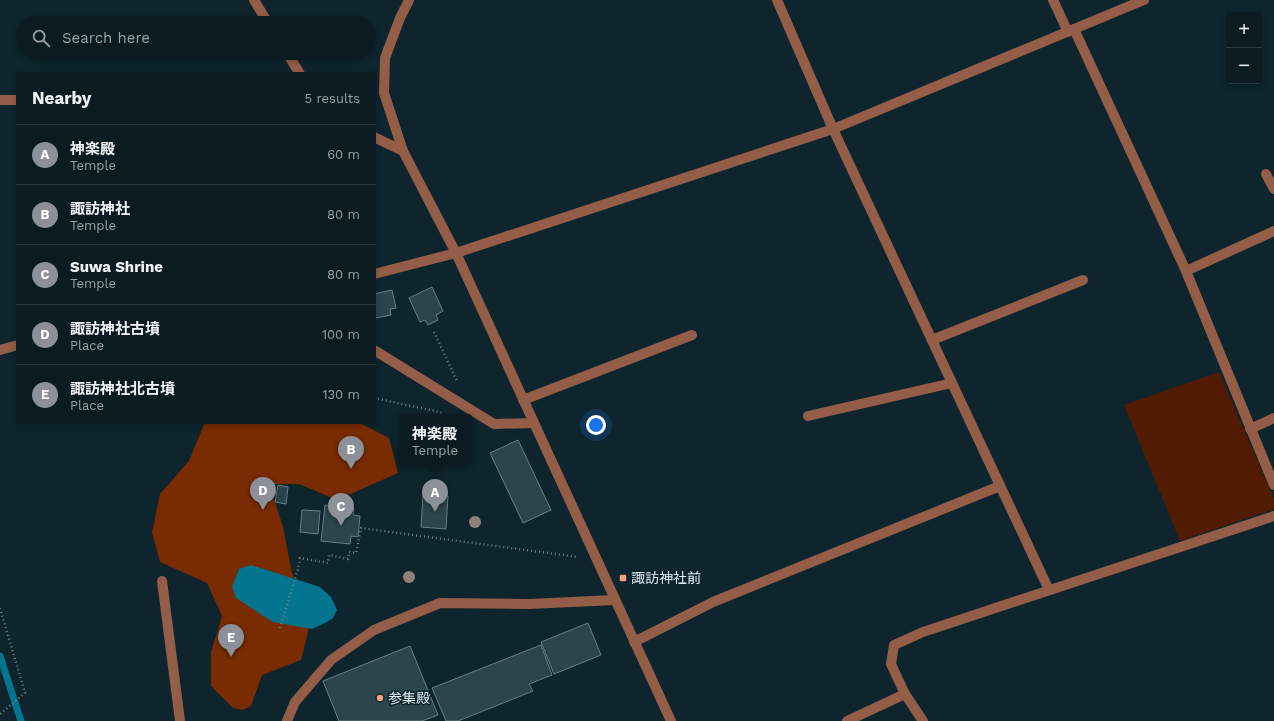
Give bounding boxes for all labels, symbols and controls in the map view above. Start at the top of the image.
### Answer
map controls [1226,12,1262,84]
button: + [1226,12,1262,48]
search box [16,16,376,60]
icon: search [30,27,52,49]
text: Search here [62,29,150,47]
button: − [1226,48,1262,84]
text: Nearby [32,88,91,108]
text: 5 results [305,91,360,106]
text: 神楽殿 [70,140,115,158]
text: A [41,147,49,162]
text: 60 m [327,147,360,162]
text: Temple [70,158,116,173]
text: 諏訪神社 [70,200,130,218]
text: B [41,207,49,222]
text: 80 m [327,207,360,222]
text: Temple [70,218,116,233]
text: Suwa Shrine [70,258,163,276]
text: C [41,267,49,282]
text: 80 m [327,267,360,282]
text: Temple [70,276,116,291]
text: 諏訪神社古墳 [70,320,160,338]
text: D [40,327,50,342]
text: 100 m [322,327,360,342]
text: Place [70,338,104,353]
text: 諏訪神社北古墳 [70,380,175,398]
text: E [41,387,49,402]
text: 130 m [322,387,360,402]
text: Place [70,398,104,413]
popup [398,414,472,466]
your location [586,415,606,435]
text: 神楽殿 [412,425,457,443]
pin: B [338,436,364,469]
text: Temple [412,443,458,458]
pin: D [250,477,276,510]
pin: A [422,479,448,512]
pin: C [328,493,354,526]
place label: 諏訪神社前 [631,570,701,586]
marker: 諏訪神社前 [618,573,628,583]
pin: E [218,624,244,657]
place label: 参集殿 [388,690,430,706]
marker: 参集殿 [375,693,385,703]

